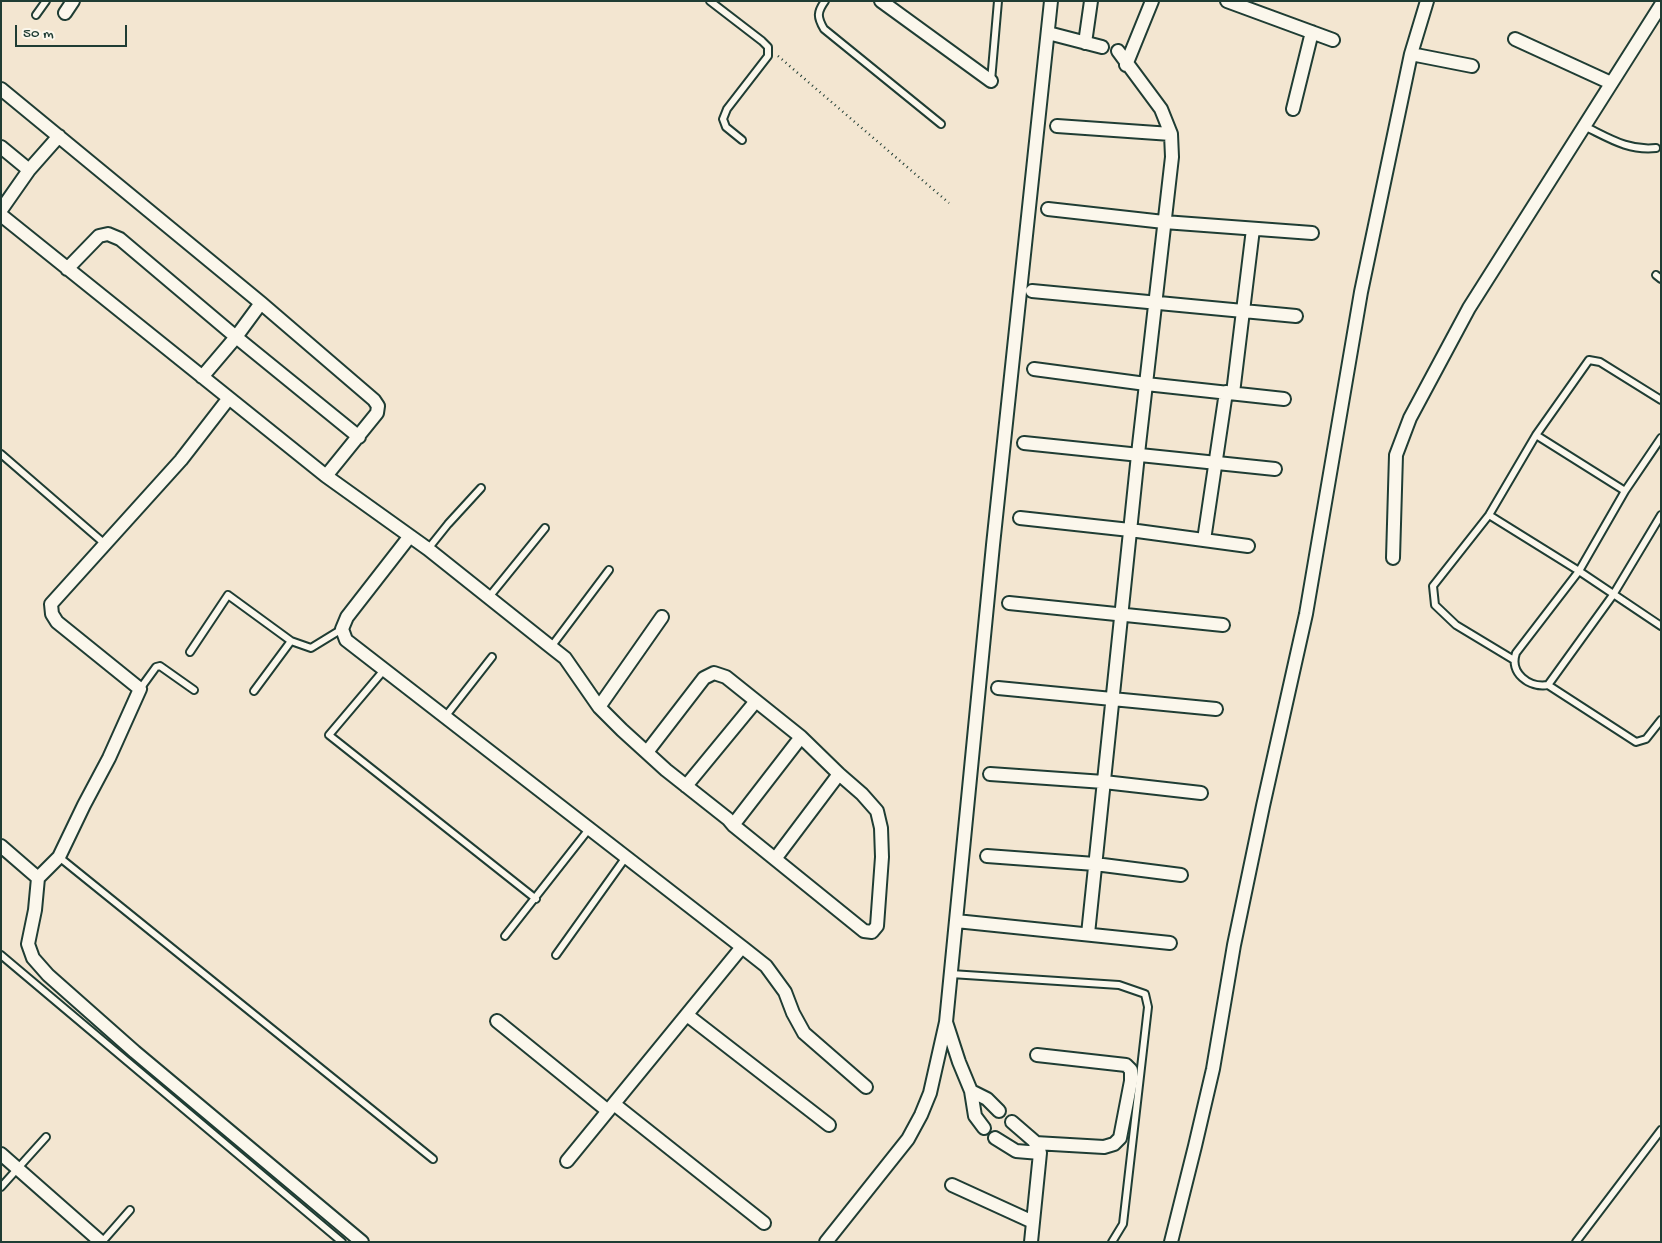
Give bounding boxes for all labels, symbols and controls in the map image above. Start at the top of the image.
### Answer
scale bar [18,15,130,47]
text: 50 m [23,25,54,43]

